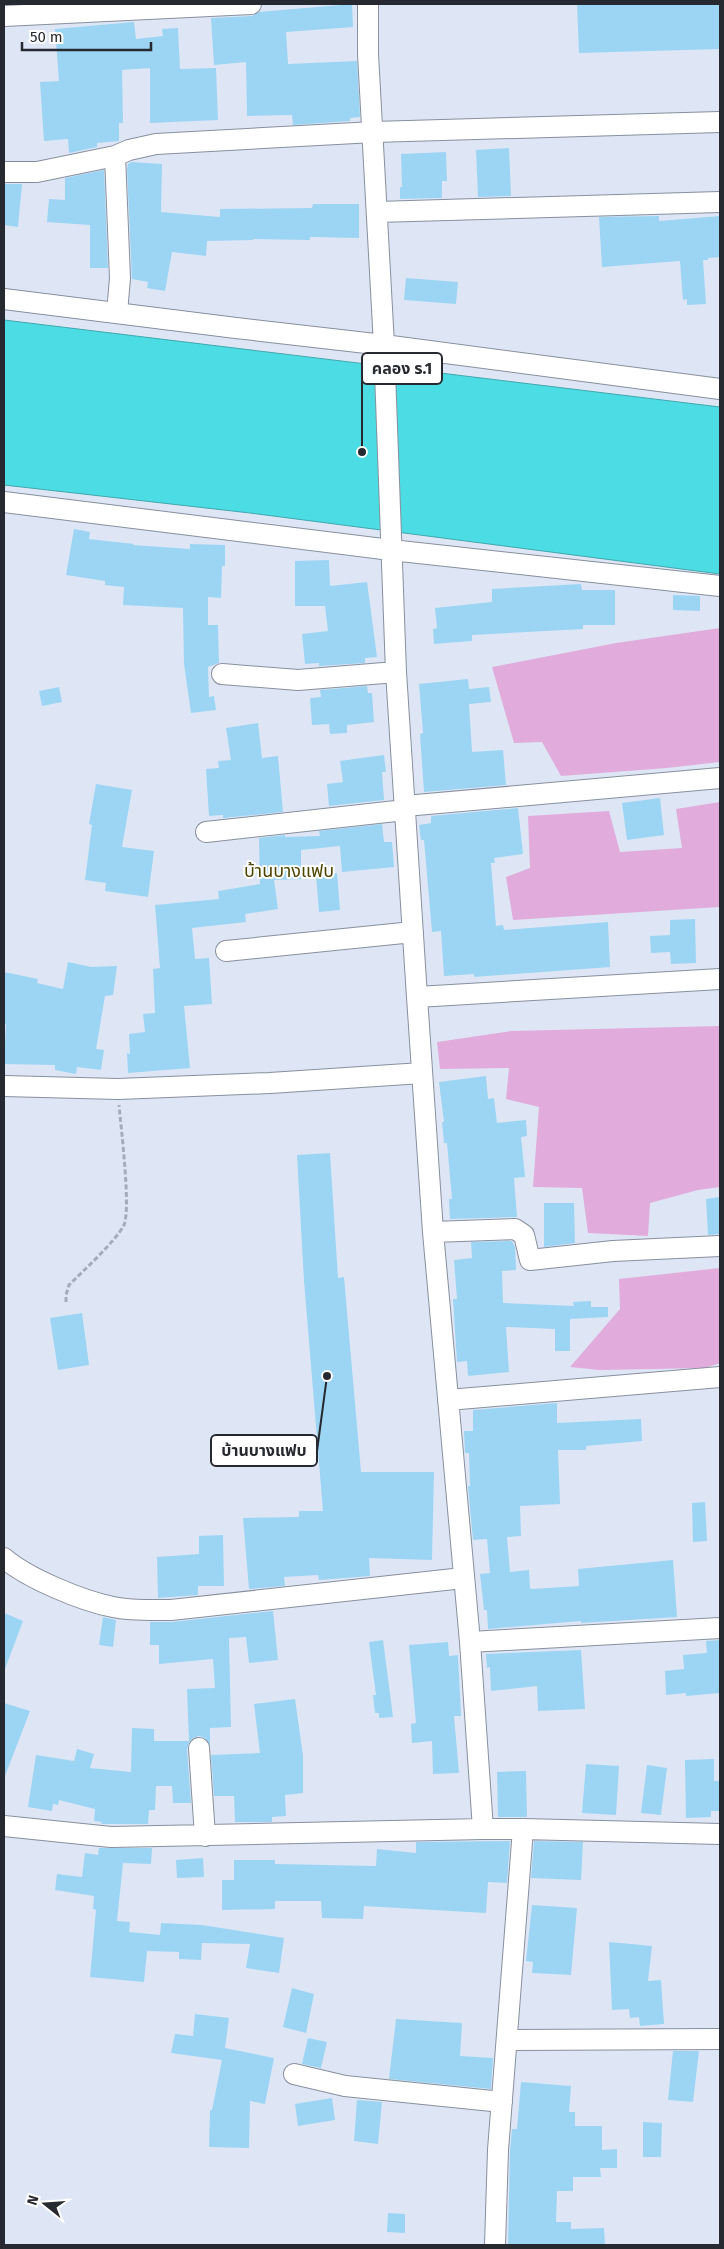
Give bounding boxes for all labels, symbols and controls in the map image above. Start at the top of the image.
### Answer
scale bar [22,20,151,52]
text: 50 m [30,28,63,46]
callout: คลอง ร.1 [362,353,442,384]
text: คลอง ร.1 [372,359,432,378]
district label: บ้านบางแฟบ [244,860,334,882]
callout: บ้านบางแฟบ [211,1435,317,1466]
text: บ้านบางแฟบ [221,1441,307,1460]
north arrow [20,2179,70,2229]
text: N [24,2193,43,2207]

